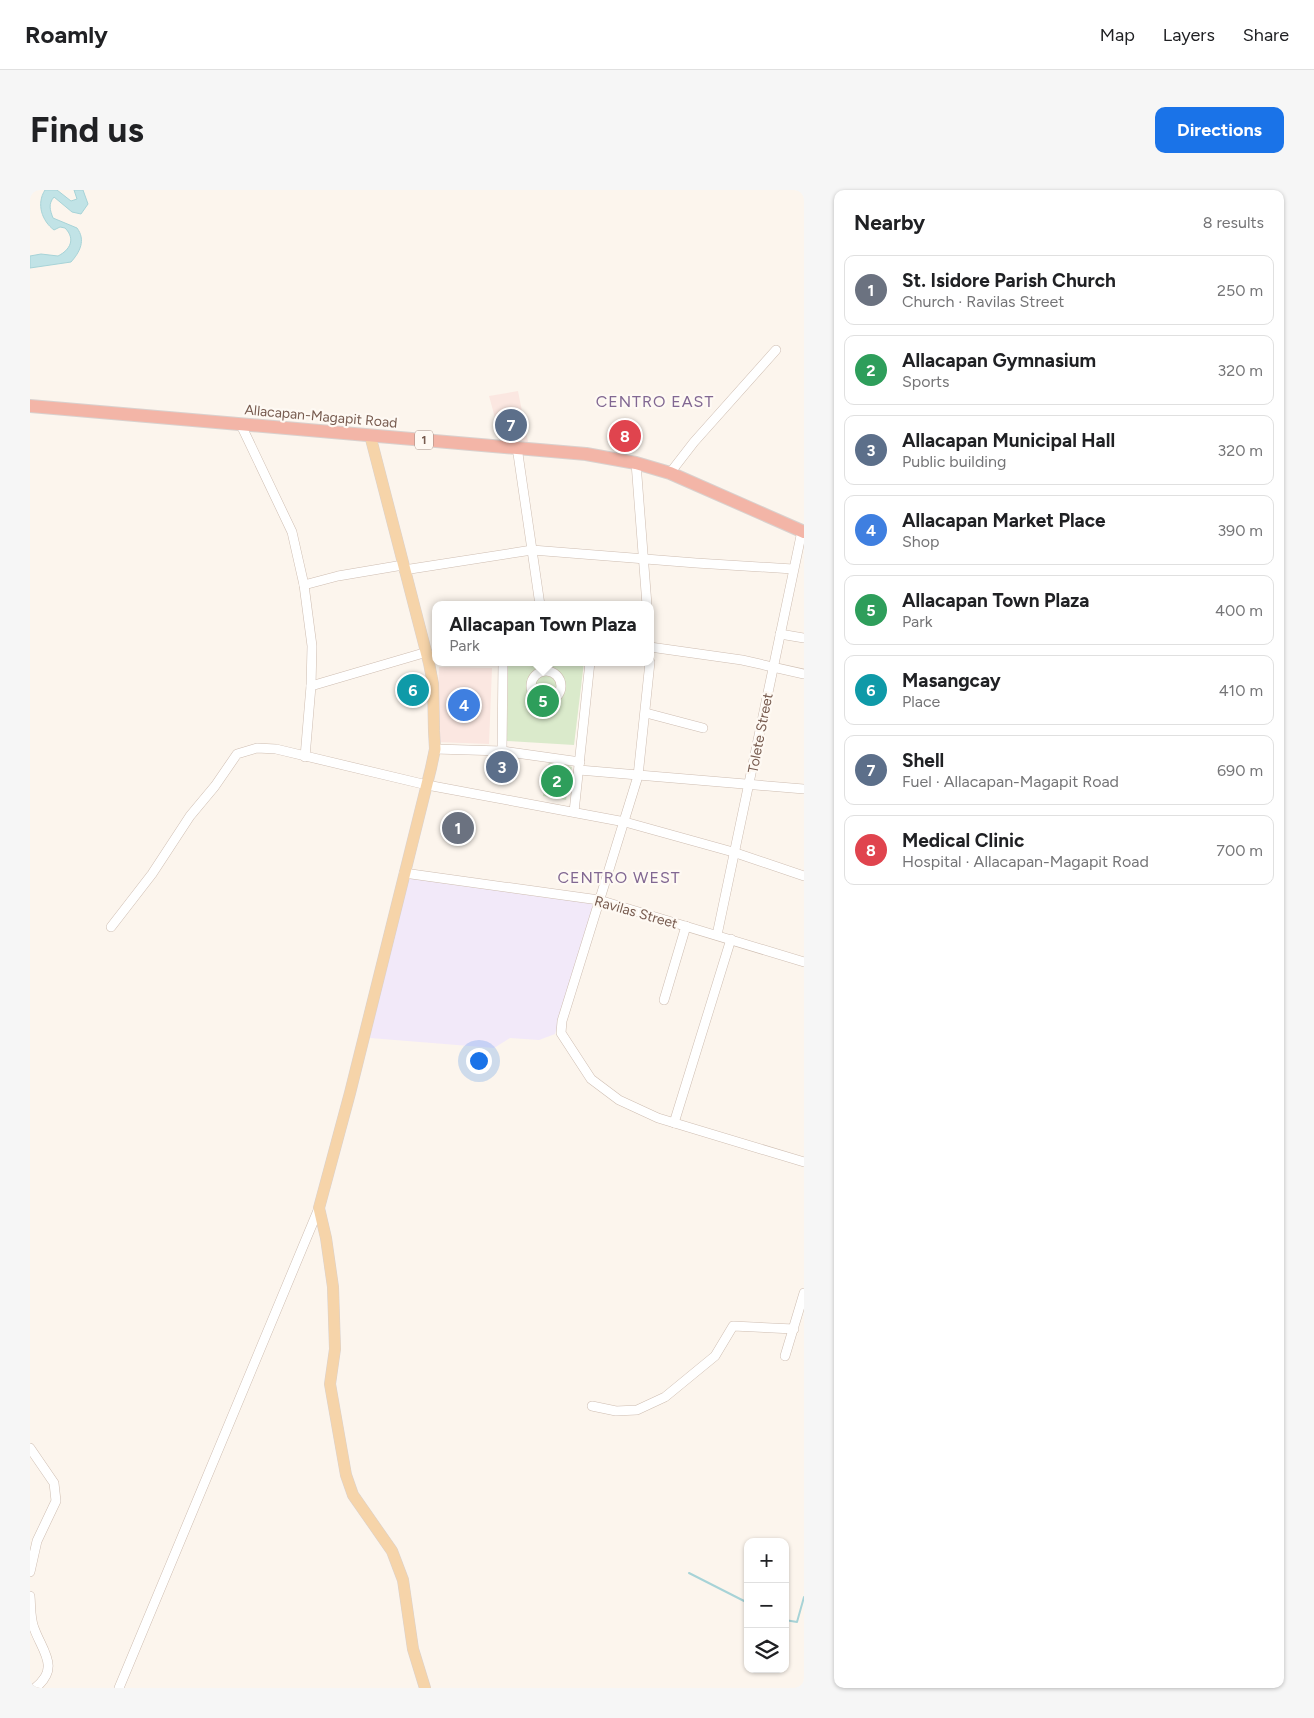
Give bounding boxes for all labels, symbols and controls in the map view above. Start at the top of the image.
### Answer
text: Roamly [25,20,108,49]
text: Map [1100,24,1135,46]
text: Layers [1163,24,1215,46]
text: Share [1243,24,1289,46]
button: Directions [1155,107,1284,153]
text: Find us [30,109,144,151]
text: Nearby [854,210,925,235]
text: 8 results [1203,213,1264,232]
text: St. Isidore Parish Church [902,269,1116,292]
text: 1 [868,281,874,300]
text: 250 m [1217,281,1263,300]
text: Church · Ravilas Street [902,292,1064,311]
text: Allacapan Gymnasium [902,349,1096,372]
text: 2 [866,361,876,380]
text: 320 m [1218,361,1263,380]
text: Sports [902,372,949,391]
district label: CENTRO EAST [596,392,714,411]
street label: Allacapan-Magapit Road [244,401,398,432]
pin: 7 [495,406,527,444]
pin: 8 [609,417,641,455]
text: Allacapan Municipal Hall [902,429,1115,452]
road number: 1 [415,430,433,450]
text: 3 [867,441,875,460]
text: 320 m [1218,441,1263,460]
text: Public building [902,452,1006,471]
text: Allacapan Market Place [902,509,1106,532]
text: 4 [866,521,876,540]
text: 390 m [1217,521,1263,540]
text: Shop [902,532,940,551]
text: Allacapan Town Plaza [902,589,1090,612]
popup [432,601,654,666]
text: 5 [866,601,876,620]
text: 400 m [1215,601,1263,620]
text: Park [902,612,932,631]
text: Allacapan Town Plaza [449,613,637,636]
text: Park [449,636,480,655]
text: Masangcay [902,669,1001,692]
pin: 6 [397,671,429,709]
text: 6 [866,681,876,700]
text: 410 m [1219,681,1263,700]
pin: 5 [527,682,559,720]
pin: 4 [448,686,480,724]
street label: Tolete Street [744,692,777,775]
text: Place [902,692,940,711]
pin: 3 [486,748,518,786]
text: Shell [902,749,944,772]
text: 7 [867,761,875,780]
text: 690 m [1217,761,1263,780]
pin: 2 [541,762,573,800]
text: Fuel · Allacapan-Magapit Road [902,772,1119,791]
pin: 1 [442,809,474,847]
text: Medical Clinic [902,829,1024,852]
text: 8 [866,841,876,860]
text: 700 m [1216,841,1263,860]
text: Hospital · Allacapan-Magapit Road [902,852,1149,871]
district label: CENTRO WEST [557,868,681,887]
street label: Ravilas Street [592,892,679,932]
your location [466,1048,492,1074]
map controls [744,1538,789,1673]
button: + [744,1538,789,1583]
button: − [744,1583,789,1628]
button: layers [744,1628,789,1673]

